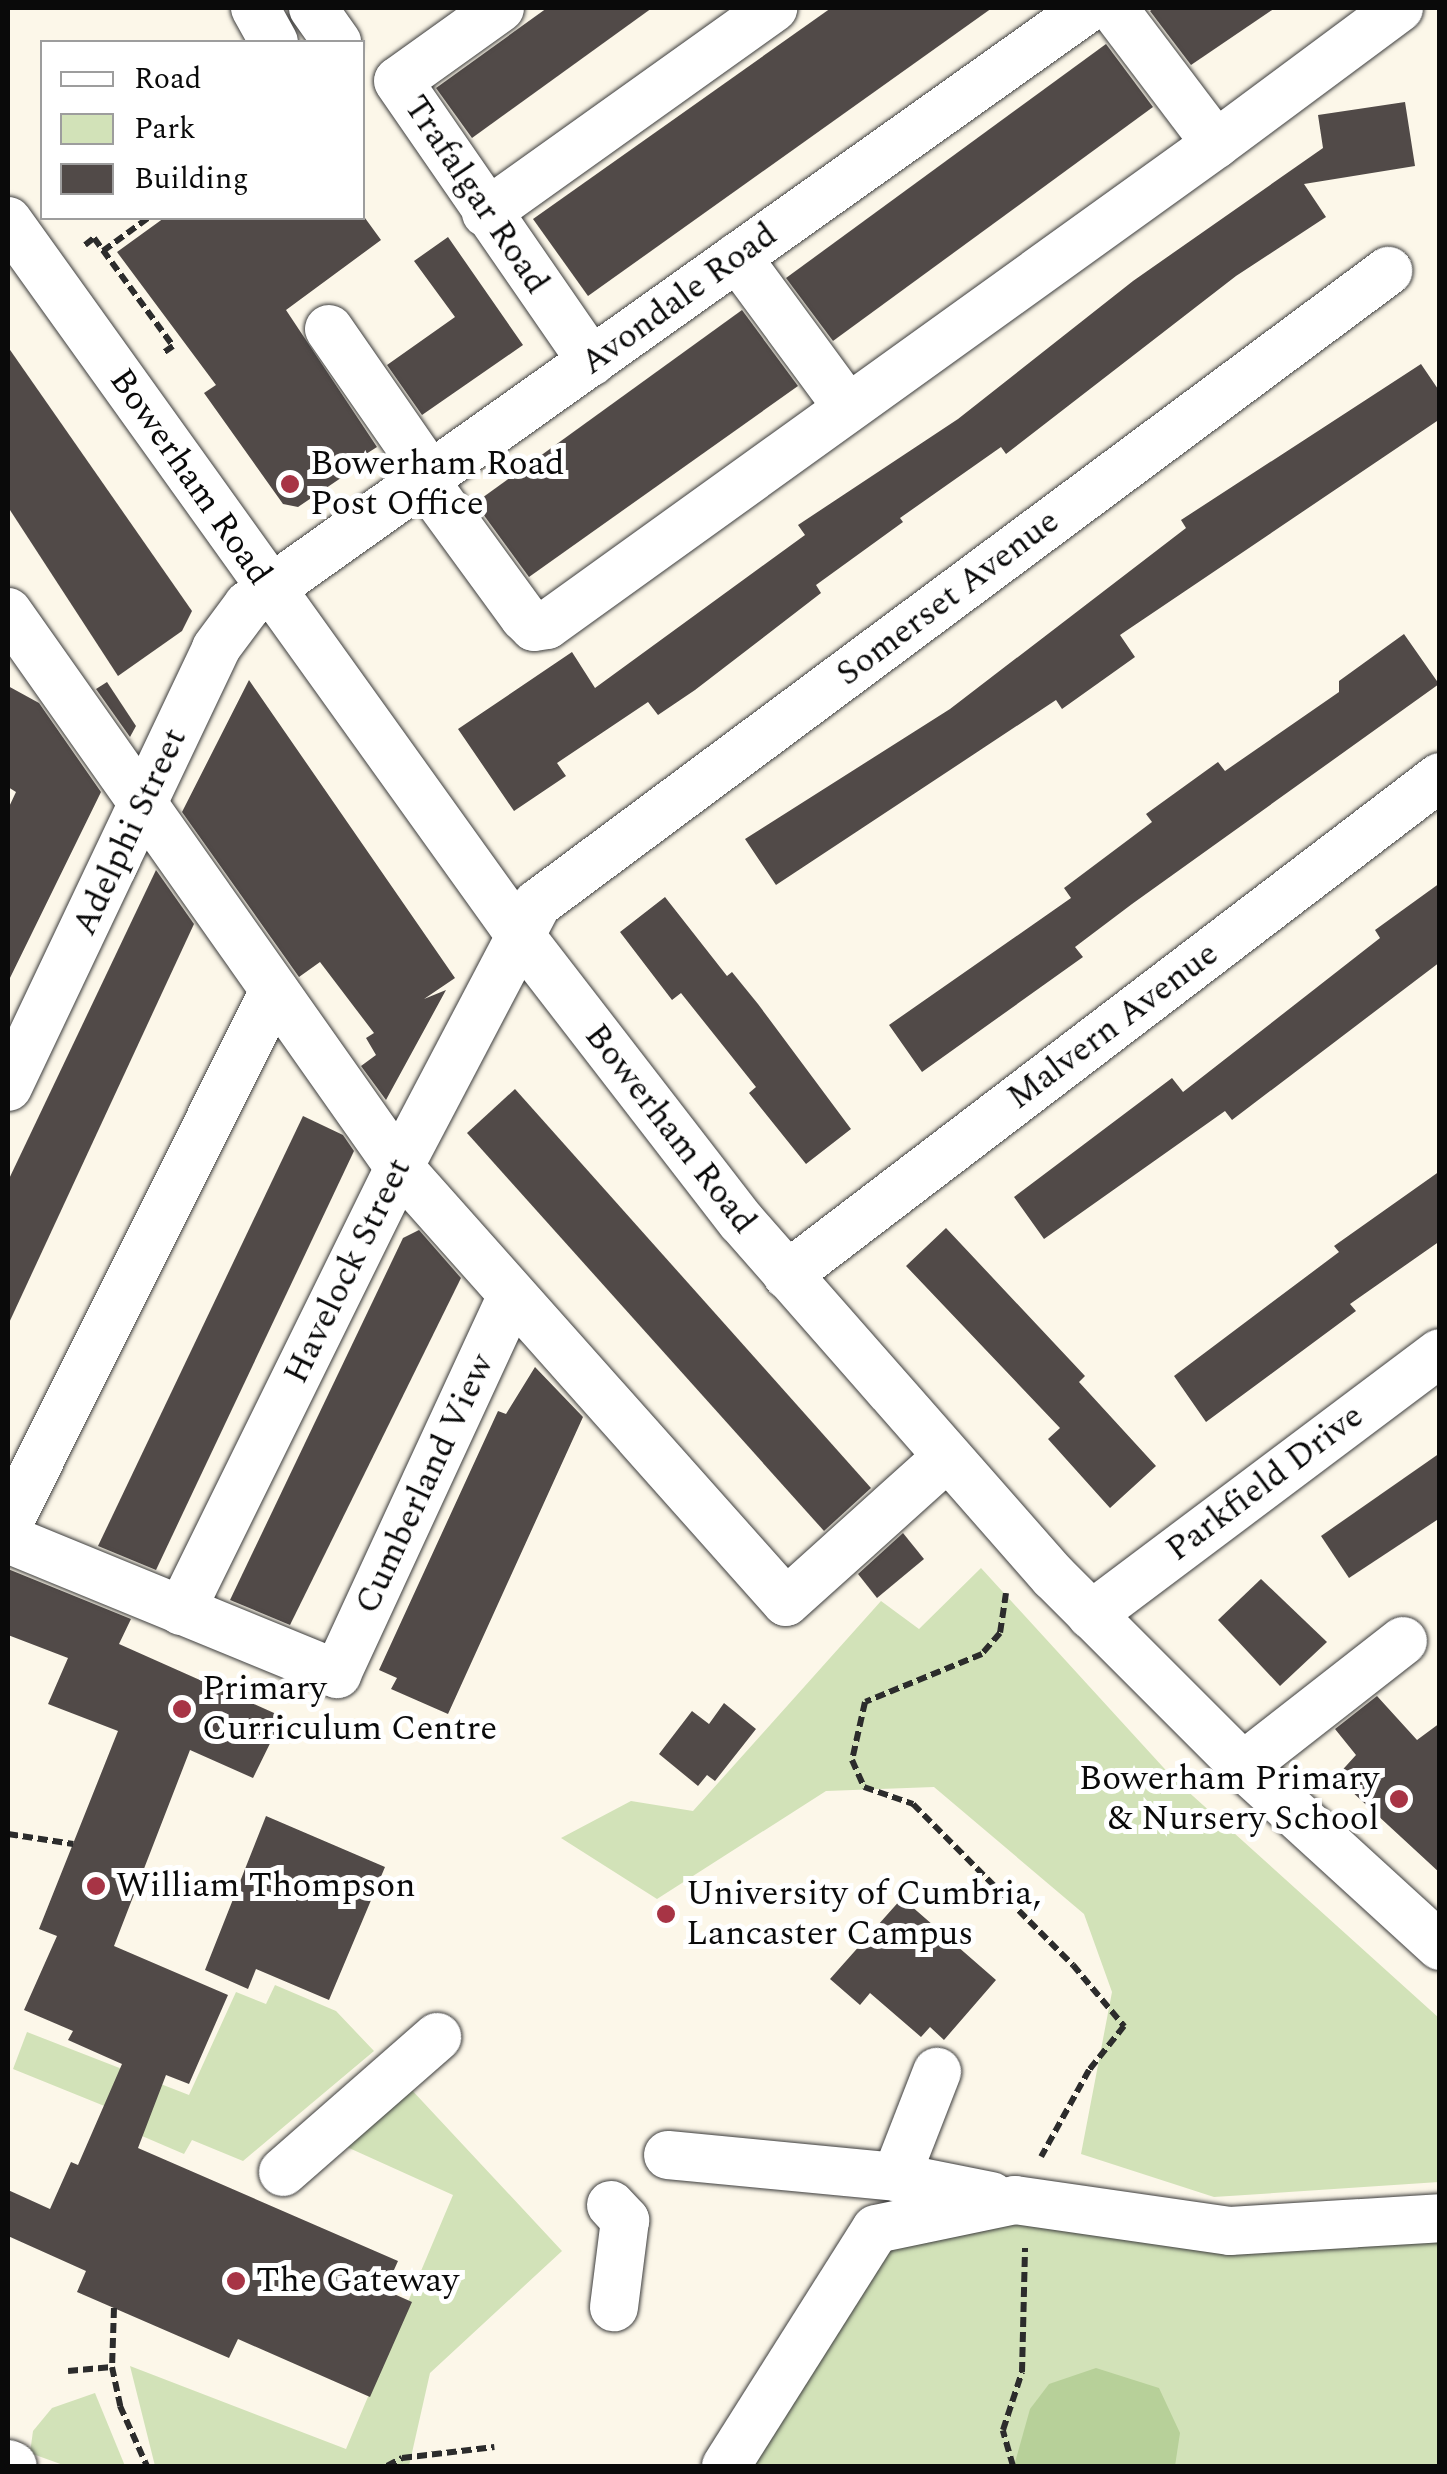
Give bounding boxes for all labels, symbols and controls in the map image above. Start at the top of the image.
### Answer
legend [40,40,365,220]
text: Road [134,56,202,102]
street label: Trafalgar Road [394,88,558,302]
text: Park [134,106,196,152]
text: Building [134,156,249,202]
street label: Avondale Road [573,214,785,384]
street label: Bowerham Road [100,361,280,593]
place label: Bowerham Road Post Office [310,443,565,525]
marker: Bowerham Road Post Office [279,473,301,495]
street label: Somerset Avenue [828,501,1068,695]
street label: Adelphi Street [64,722,196,942]
street label: Malvern Avenue [999,933,1227,1119]
street label: Bowerham Road [575,1016,765,1242]
street label: Havelock Street [275,1151,421,1391]
street label: Cumberland View [346,1347,504,1621]
street label: Parkfield Drive [1158,1395,1372,1571]
place label: Primary Curriculum Centre [202,1668,497,1750]
marker: Primary Curriculum Centre [171,1698,193,1720]
place label: Bowerham Primary & Nursery School [1079,1758,1379,1840]
marker: Bowerham Primary & Nursery School [1388,1788,1410,1810]
place label: William Thompson [116,1865,416,1907]
place label: University of Cumbria, Lancaster Campus [686,1873,1041,1955]
marker: William Thompson [85,1875,107,1897]
marker: University of Cumbria, Lancaster Campus [655,1903,677,1925]
place label: The Gateway [256,2260,459,2302]
marker: The Gateway [225,2270,247,2292]

